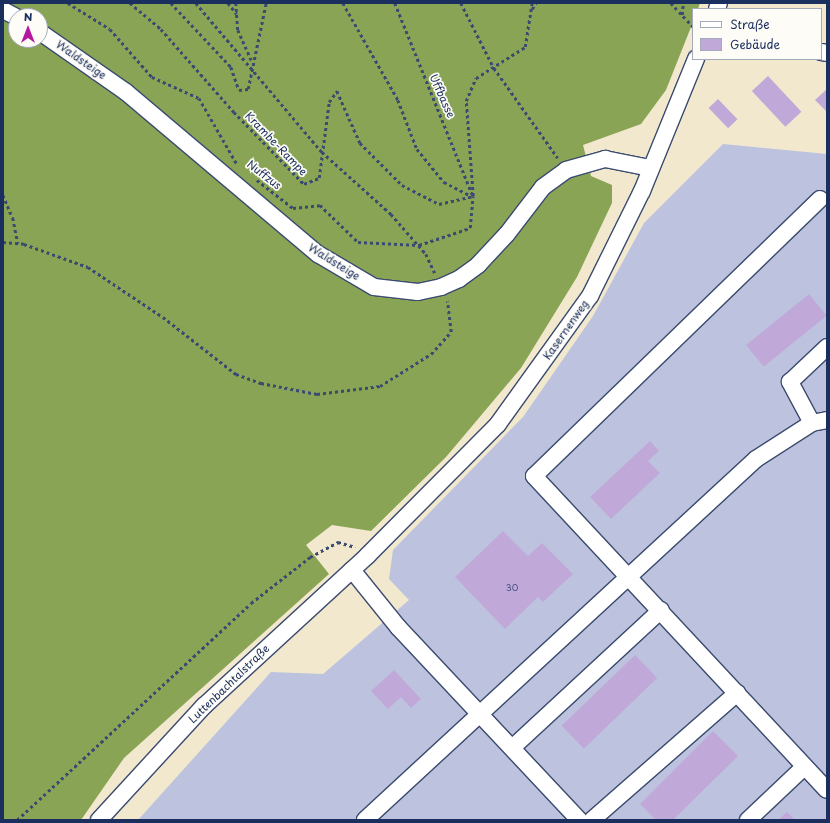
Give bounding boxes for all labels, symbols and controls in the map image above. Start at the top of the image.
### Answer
north arrow [8,8,48,48]
text: N [24,8,32,25]
legend [692,8,822,60]
text: Straße [730,15,770,33]
text: Gebäude [730,35,780,53]
street label: Waldsteige [53,38,109,82]
street label: Uffbasse [426,72,458,120]
street label: Krambe-Rampe [242,109,310,179]
street label: Nuffzus [244,158,284,192]
street label: Waldsteige [306,241,362,283]
street label: Kasernenweg [541,298,591,362]
house number: 30 [506,582,518,592]
street label: Luttenbachtalstraße [186,642,272,726]

